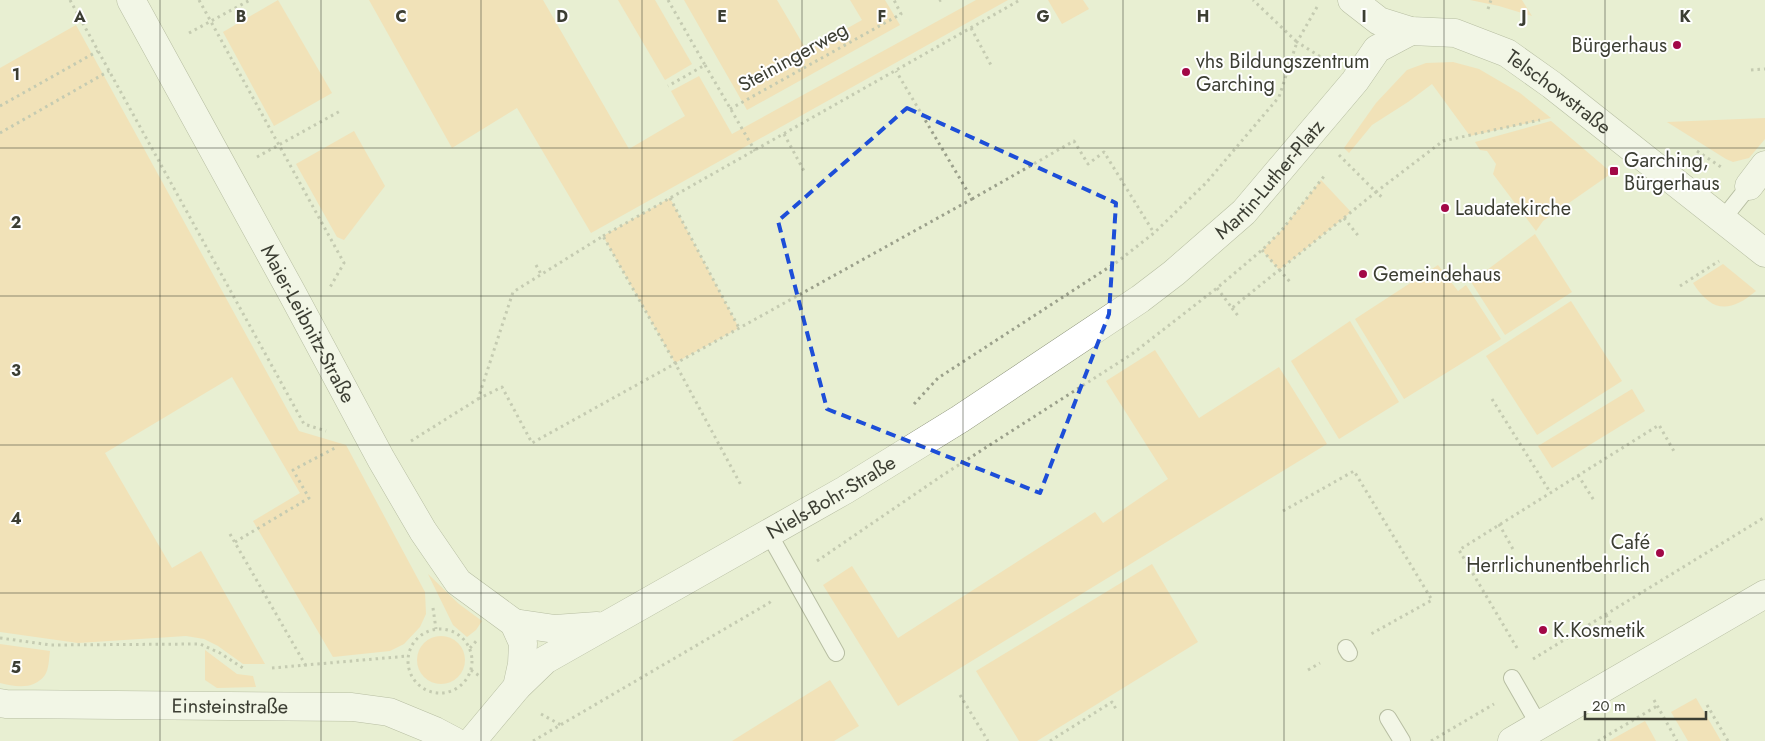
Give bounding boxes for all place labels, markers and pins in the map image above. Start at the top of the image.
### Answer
place label: Bürgerhaus [1572,31,1667,60]
marker: Bürgerhaus [1671,39,1683,51]
place label: vhs Bildungszentrum Garching [1196,47,1370,99]
marker: vhs Bildungszentrum Garching [1180,66,1192,78]
place label: Garching, Bürgerhaus [1624,146,1719,198]
marker: Garching, Bürgerhaus [1608,165,1620,177]
place label: Laudatekirche [1455,194,1571,223]
marker: Laudatekirche [1439,202,1451,214]
place label: Gemeindehaus [1373,260,1501,289]
marker: Gemeindehaus [1357,268,1369,280]
place label: Café Herrlichunentbehrlich [1466,528,1650,580]
marker: Café Herrlichunentbehrlich [1654,547,1666,559]
place label: K.Kosmetik [1553,616,1645,645]
marker: K.Kosmetik [1537,624,1549,636]

